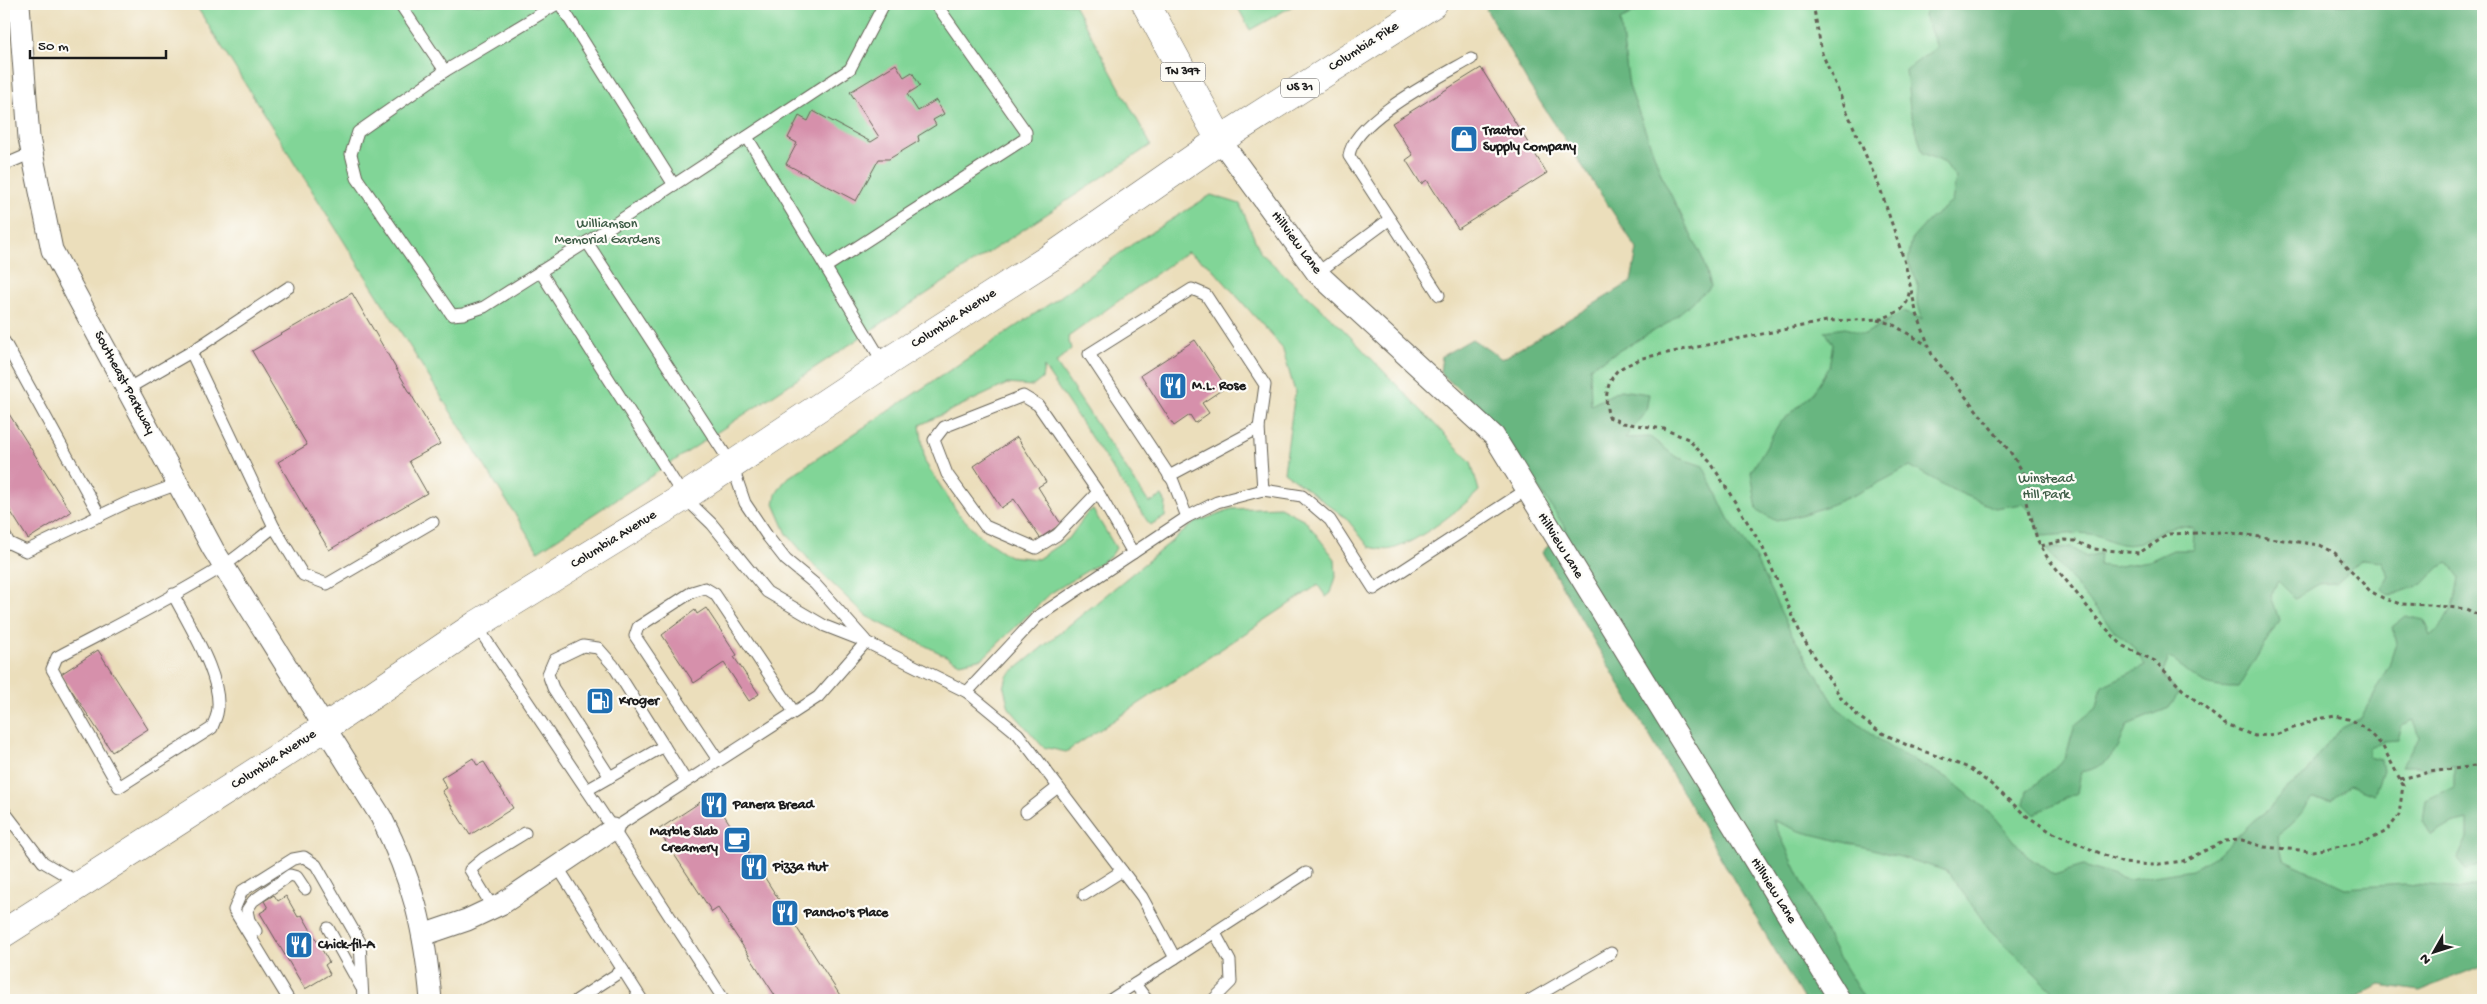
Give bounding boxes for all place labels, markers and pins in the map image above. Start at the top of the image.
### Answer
place label: Tractor Supply Company [1482,123,1576,156]
shop icon: Tractor Supply Company [1449,124,1479,154]
restaurant icon: M.L. Rose [1158,371,1188,401]
place label: M.L. Rose [1192,378,1247,395]
fuel station icon: Kroger [585,686,615,716]
place label: Kroger [618,693,661,710]
restaurant icon: Panera Bread [699,790,729,820]
place label: Panera Bread [732,797,816,814]
place label: Marble Slab Creamery [650,824,719,857]
cafe icon: Marble Slab Creamery [722,825,752,855]
restaurant icon: Pizza Hut [739,852,769,882]
place label: Pizza Hut [772,859,829,876]
restaurant icon: Pancho's Place [770,898,800,928]
place label: Pancho's Place [803,905,889,922]
restaurant icon: Chick-fil-A [284,930,314,960]
place label: Chick-fil-A [317,937,376,954]

